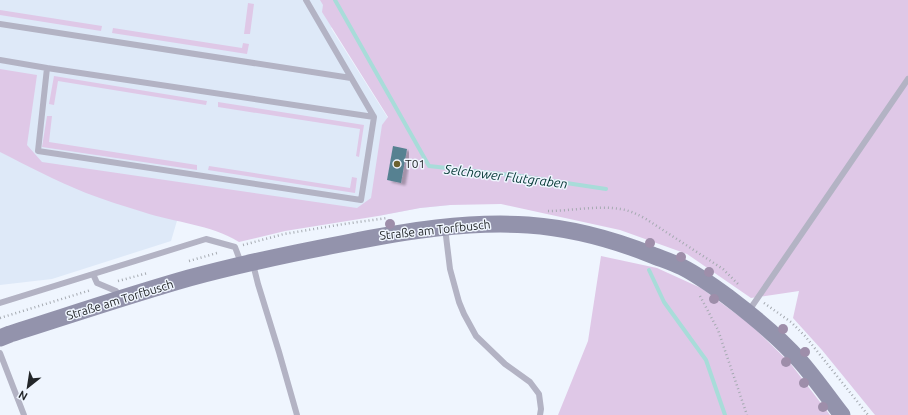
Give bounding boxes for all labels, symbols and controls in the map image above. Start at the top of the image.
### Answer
place label: T01 [405,157,425,170]
marker: T01 [392,159,402,169]
water label: Selchower Flutgraben [443,161,568,191]
street label: Straße am Torfbusch [379,217,491,242]
street label: Straße am Torfbusch [65,277,175,322]
north arrow [8,367,48,407]
text: N [16,388,30,403]

